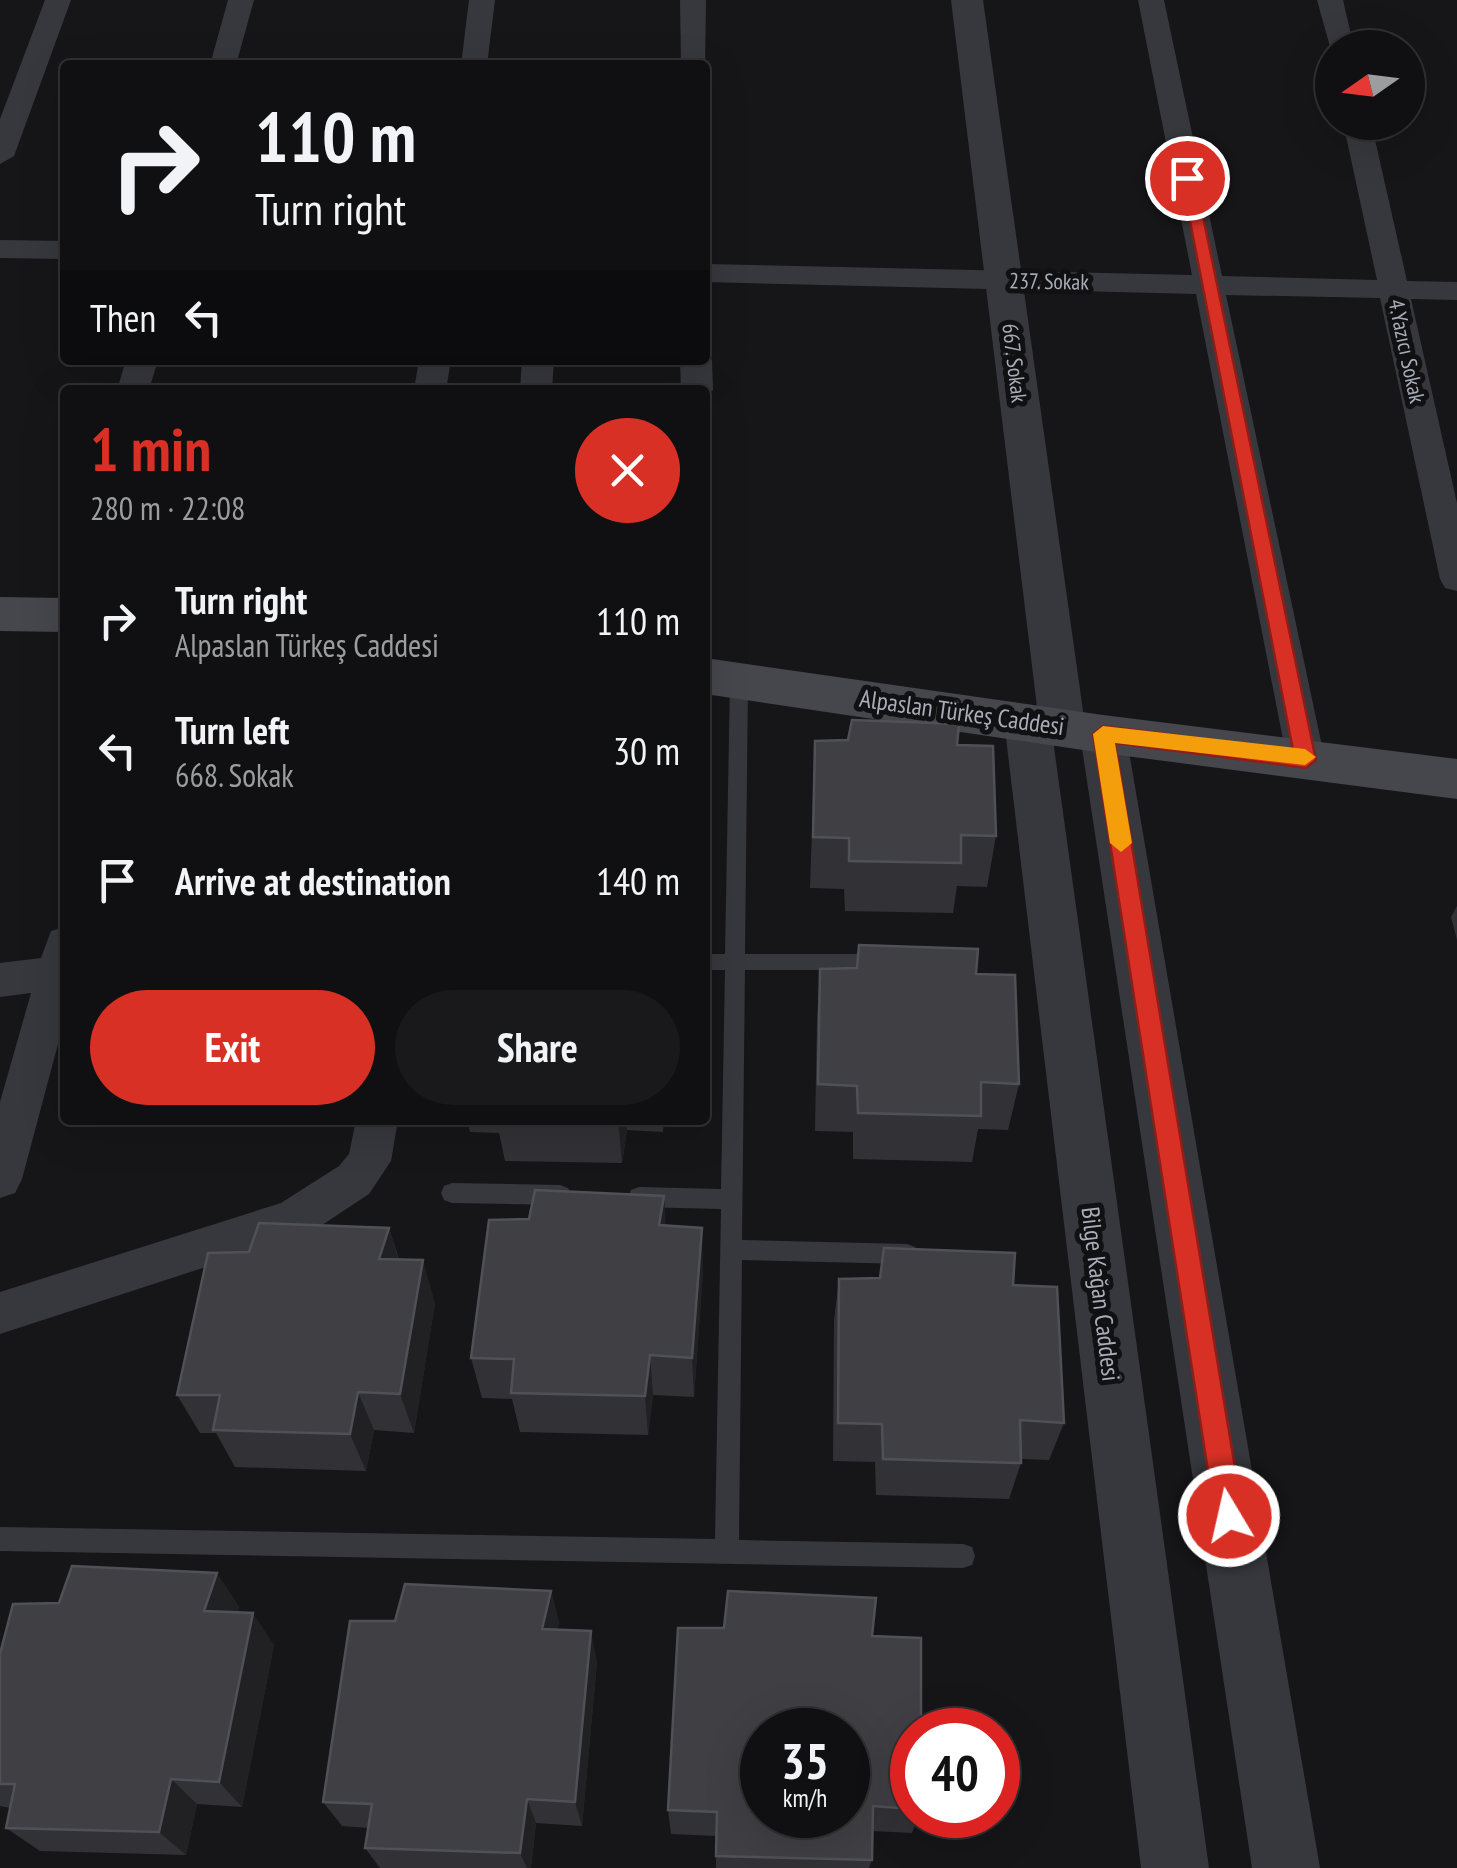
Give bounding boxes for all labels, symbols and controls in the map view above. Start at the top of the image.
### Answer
north arrow [1315,30,1425,140]
map controls [1315,30,1425,140]
text: 110 m [255,91,416,181]
icon: right [90,100,220,230]
pin [1145,136,1230,221]
icon: arrive [1160,151,1215,206]
text: Turn right [255,179,406,237]
street label: 237. Sokak [1009,266,1090,296]
icon: left [176,290,231,345]
text: Then [90,293,156,342]
street label: 4.Yazıcı Sokak [1382,296,1432,406]
street label: 667. Sokak [996,322,1034,405]
text: 1 min [90,410,211,488]
button: close [575,418,680,523]
text: 280 m · 22:08 [90,487,245,529]
text: Turn right [175,575,307,624]
icon: right [90,593,145,648]
text: 110 m [596,596,680,645]
text: Alpaslan Türkeş Caddesi [175,624,439,666]
street label: Alpaslan Türkeş Caddesi [858,682,1066,742]
text: Turn left [175,705,289,754]
icon: left [90,723,145,778]
text: 30 m [613,726,680,775]
text: 668. Sokak [175,754,294,796]
icon: arrive [90,853,145,908]
text: Arrive at destination [175,856,451,905]
text: 140 m [596,856,680,905]
button: Exit [90,990,375,1105]
button: Share [395,990,680,1105]
street label: Bilge Kağan Caddesi [1074,1205,1128,1383]
position arrow [1177,1464,1281,1568]
speed limit sign: 40 [890,1708,1020,1838]
text: 35 [781,1728,829,1793]
text: km/h [783,1782,827,1814]

